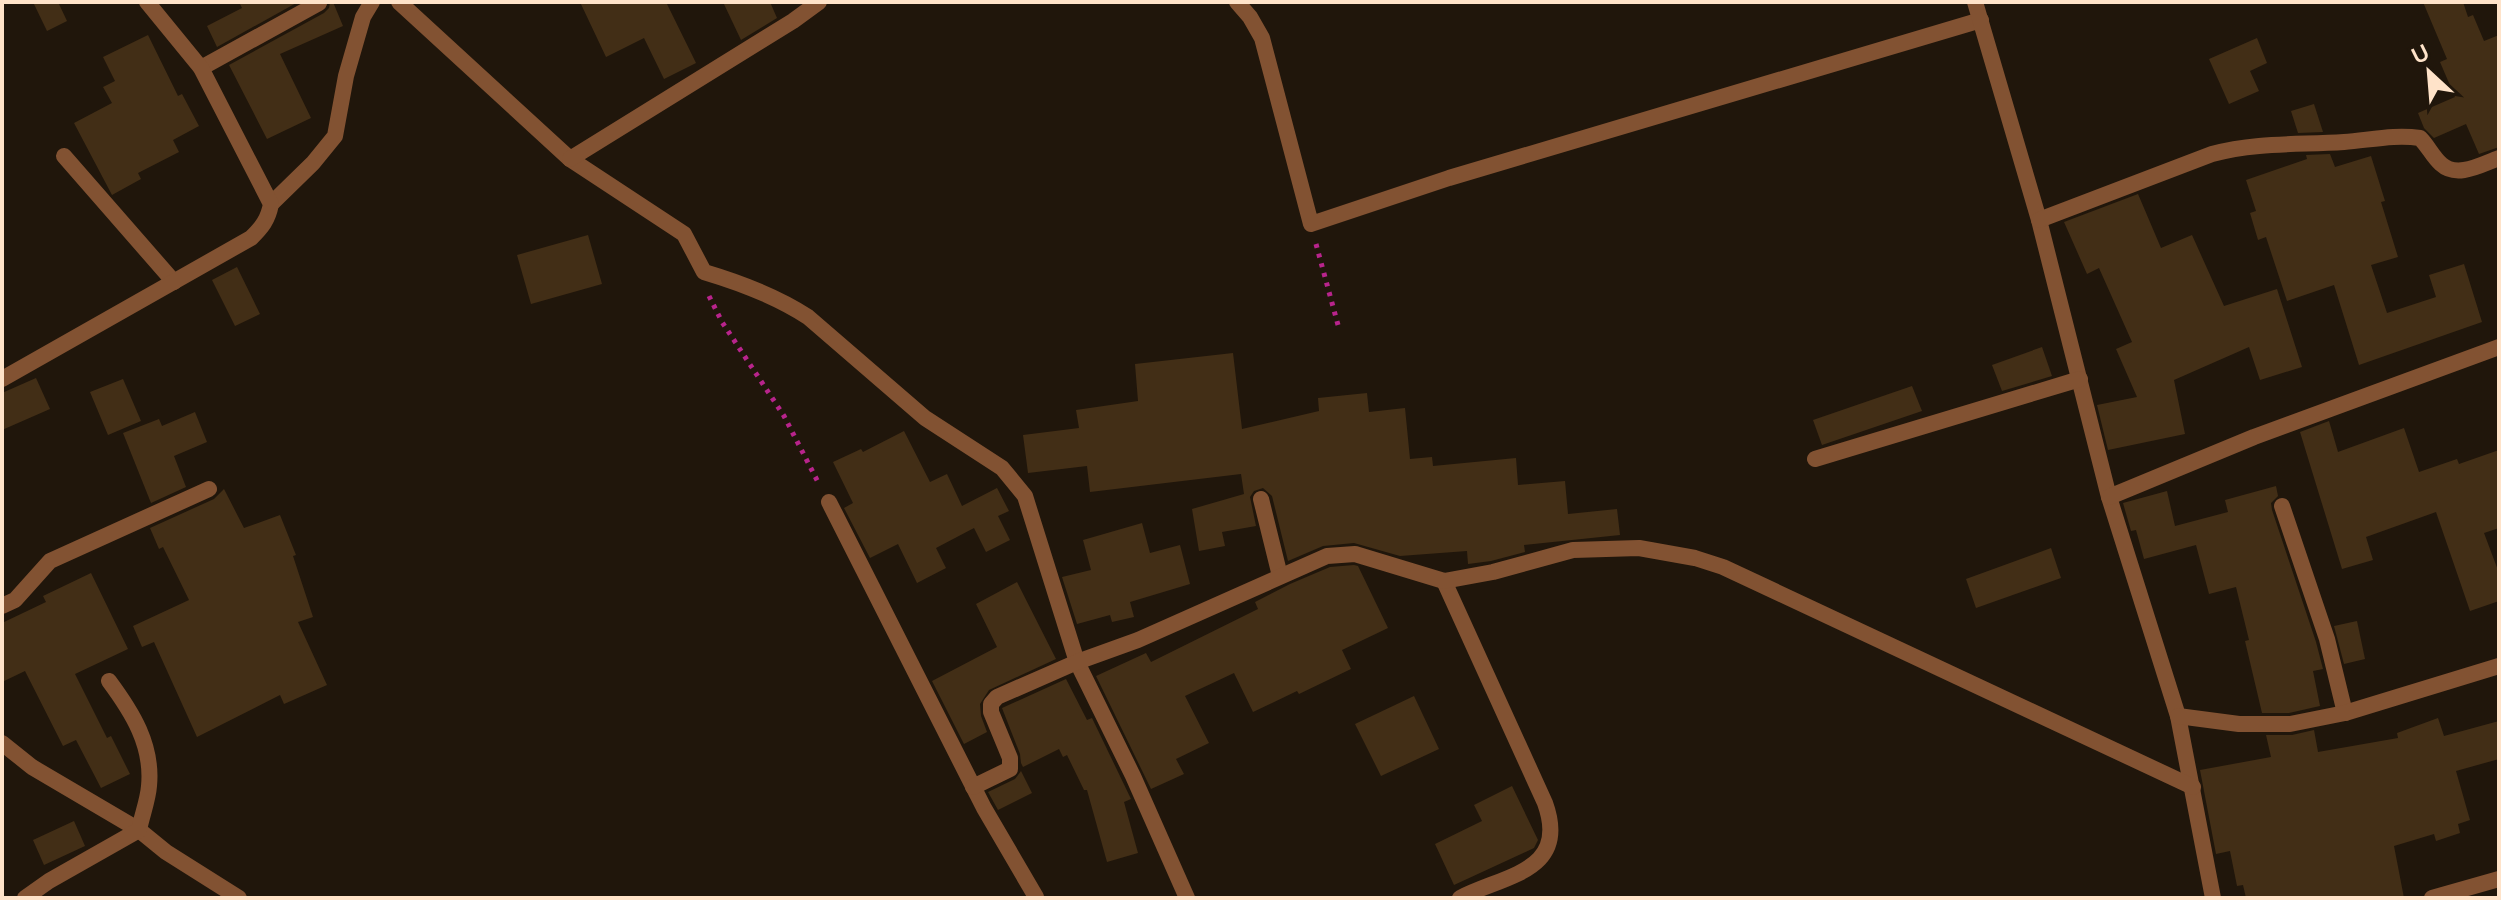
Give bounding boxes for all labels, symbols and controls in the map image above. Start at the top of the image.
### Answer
north arrow [2389,32,2469,112]
text: U [2407,38,2433,69]

